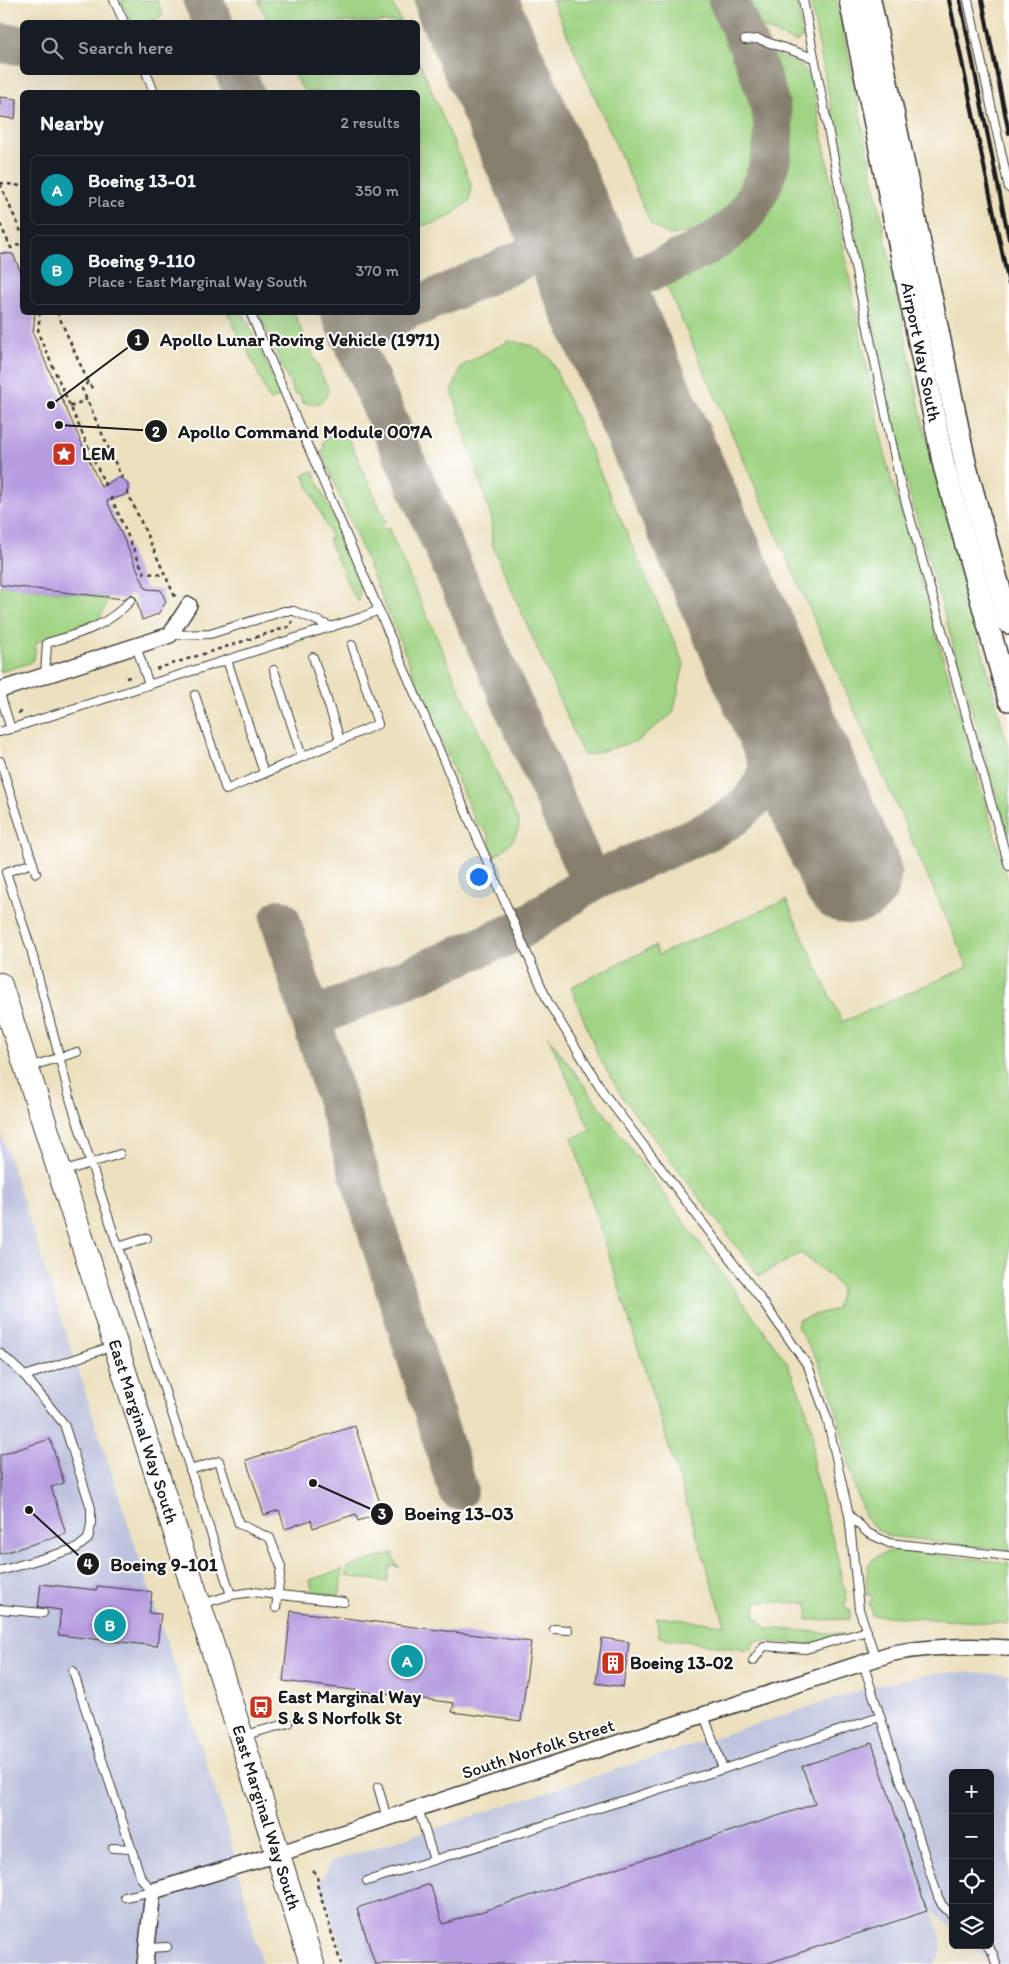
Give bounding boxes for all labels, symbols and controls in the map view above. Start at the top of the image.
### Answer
search box [20,20,420,75]
icon: search [38,34,66,62]
text: Search here [78,36,173,59]
text: Nearby [40,110,104,135]
text: 2 results [340,113,400,132]
text: Boeing 13-01 [88,169,196,192]
text: A [52,181,62,200]
text: 350 m [355,181,399,200]
text: Place [88,192,125,211]
text: Boeing 9-110 [88,249,195,272]
text: B [52,261,62,280]
text: 370 m [355,261,399,280]
text: Place · East Marginal Way South [88,272,307,291]
street label: Airport Way South [896,280,946,424]
callout: Apollo Lunar Roving Vehicle (1971) [126,323,449,357]
text: Apollo Lunar Roving Vehicle (1971) [159,328,440,351]
text: 1 [135,331,142,349]
callout: Apollo Command Module 007A [143,414,442,448]
text: Apollo Command Module 007A [177,420,433,443]
text: 2 [152,423,160,441]
place icon: LEM [51,441,77,467]
place label: LEM [82,443,116,465]
your location [466,864,492,890]
street label: East Marginal Way South [103,1337,183,1527]
callout: Boeing 13-03 [370,1497,524,1531]
text: Boeing 13-03 [404,1502,514,1525]
text: 3 [378,1505,386,1523]
callout: Boeing 9-101 [75,1547,228,1581]
text: Boeing 9-101 [110,1553,218,1576]
text: 4 [83,1555,93,1573]
pin: B [94,1606,126,1644]
pin: A [391,1642,423,1680]
building icon: Boeing 13-02 [600,1650,626,1676]
place label: Boeing 13-02 [630,1652,734,1674]
place label: East Marginal Way S & S Norfolk St [278,1686,421,1729]
bus stop icon: East Marginal Way S & S Norfolk St [248,1694,274,1720]
street label: South Norfolk Street [459,1714,617,1784]
street label: East Marginal Way South [227,1722,306,1913]
map controls [949,1769,994,1949]
button: + [949,1769,994,1814]
button: − [949,1814,994,1859]
button: locate [949,1859,994,1904]
button: layers [949,1904,994,1949]

